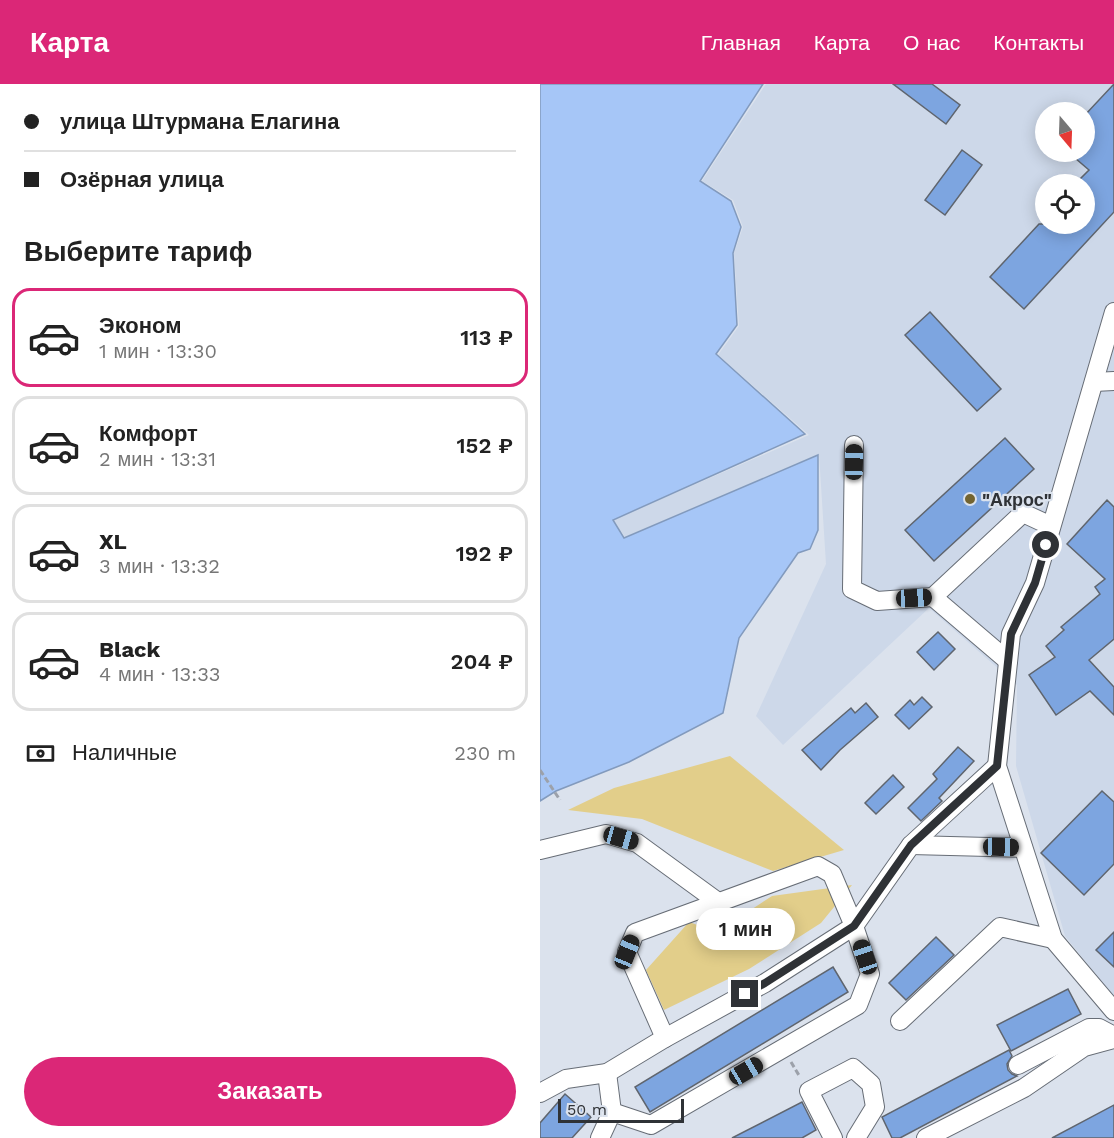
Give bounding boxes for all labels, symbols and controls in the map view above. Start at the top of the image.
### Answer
text: Карта [30,26,109,59]
text: Главная [701,30,781,55]
text: Карта [814,30,870,55]
text: О нас [903,30,960,55]
text: Контакты [993,30,1084,55]
north arrow [1035,102,1095,162]
map controls [1035,102,1095,234]
text: улица Штурмана Елагина [60,109,339,134]
text: Озёрная улица [60,167,224,192]
button: locate [1035,174,1095,234]
text: Выберите тариф [24,236,252,268]
icon: car [27,311,81,365]
text: Эконом [99,313,182,338]
text: 113 ₽ [460,325,513,350]
text: 1 мин · 13:30 [99,339,217,363]
icon: car [27,419,81,473]
text: Комфорт [99,421,198,446]
text: 152 ₽ [456,433,513,458]
car [845,444,863,480]
text: 2 мин · 13:31 [99,447,216,471]
place label: "Акрос" [982,489,1052,510]
marker: "Акрос" [963,492,977,506]
icon: car [27,527,81,581]
text: XL [99,529,127,554]
route start [1032,531,1059,558]
text: 192 ₽ [456,541,513,566]
text: 3 мин · 13:32 [99,554,220,578]
car [896,588,932,608]
icon: car [27,635,81,689]
text: Black [99,637,160,662]
text: 204 ₽ [451,649,513,674]
text: 4 мин · 13:33 [99,662,220,686]
icon: cash [24,737,57,770]
text: Наличные [72,740,177,765]
text: 230 m [454,741,516,765]
car [601,824,641,852]
car [983,838,1019,856]
callout: 1 мин [696,907,794,949]
text: 1 мин [719,917,772,941]
car [612,932,642,972]
car [851,937,879,977]
route end [731,980,758,1007]
car [726,1054,766,1088]
button: Заказать [24,1057,516,1126]
scale bar [558,1096,684,1124]
text: 50 m [567,1100,607,1119]

